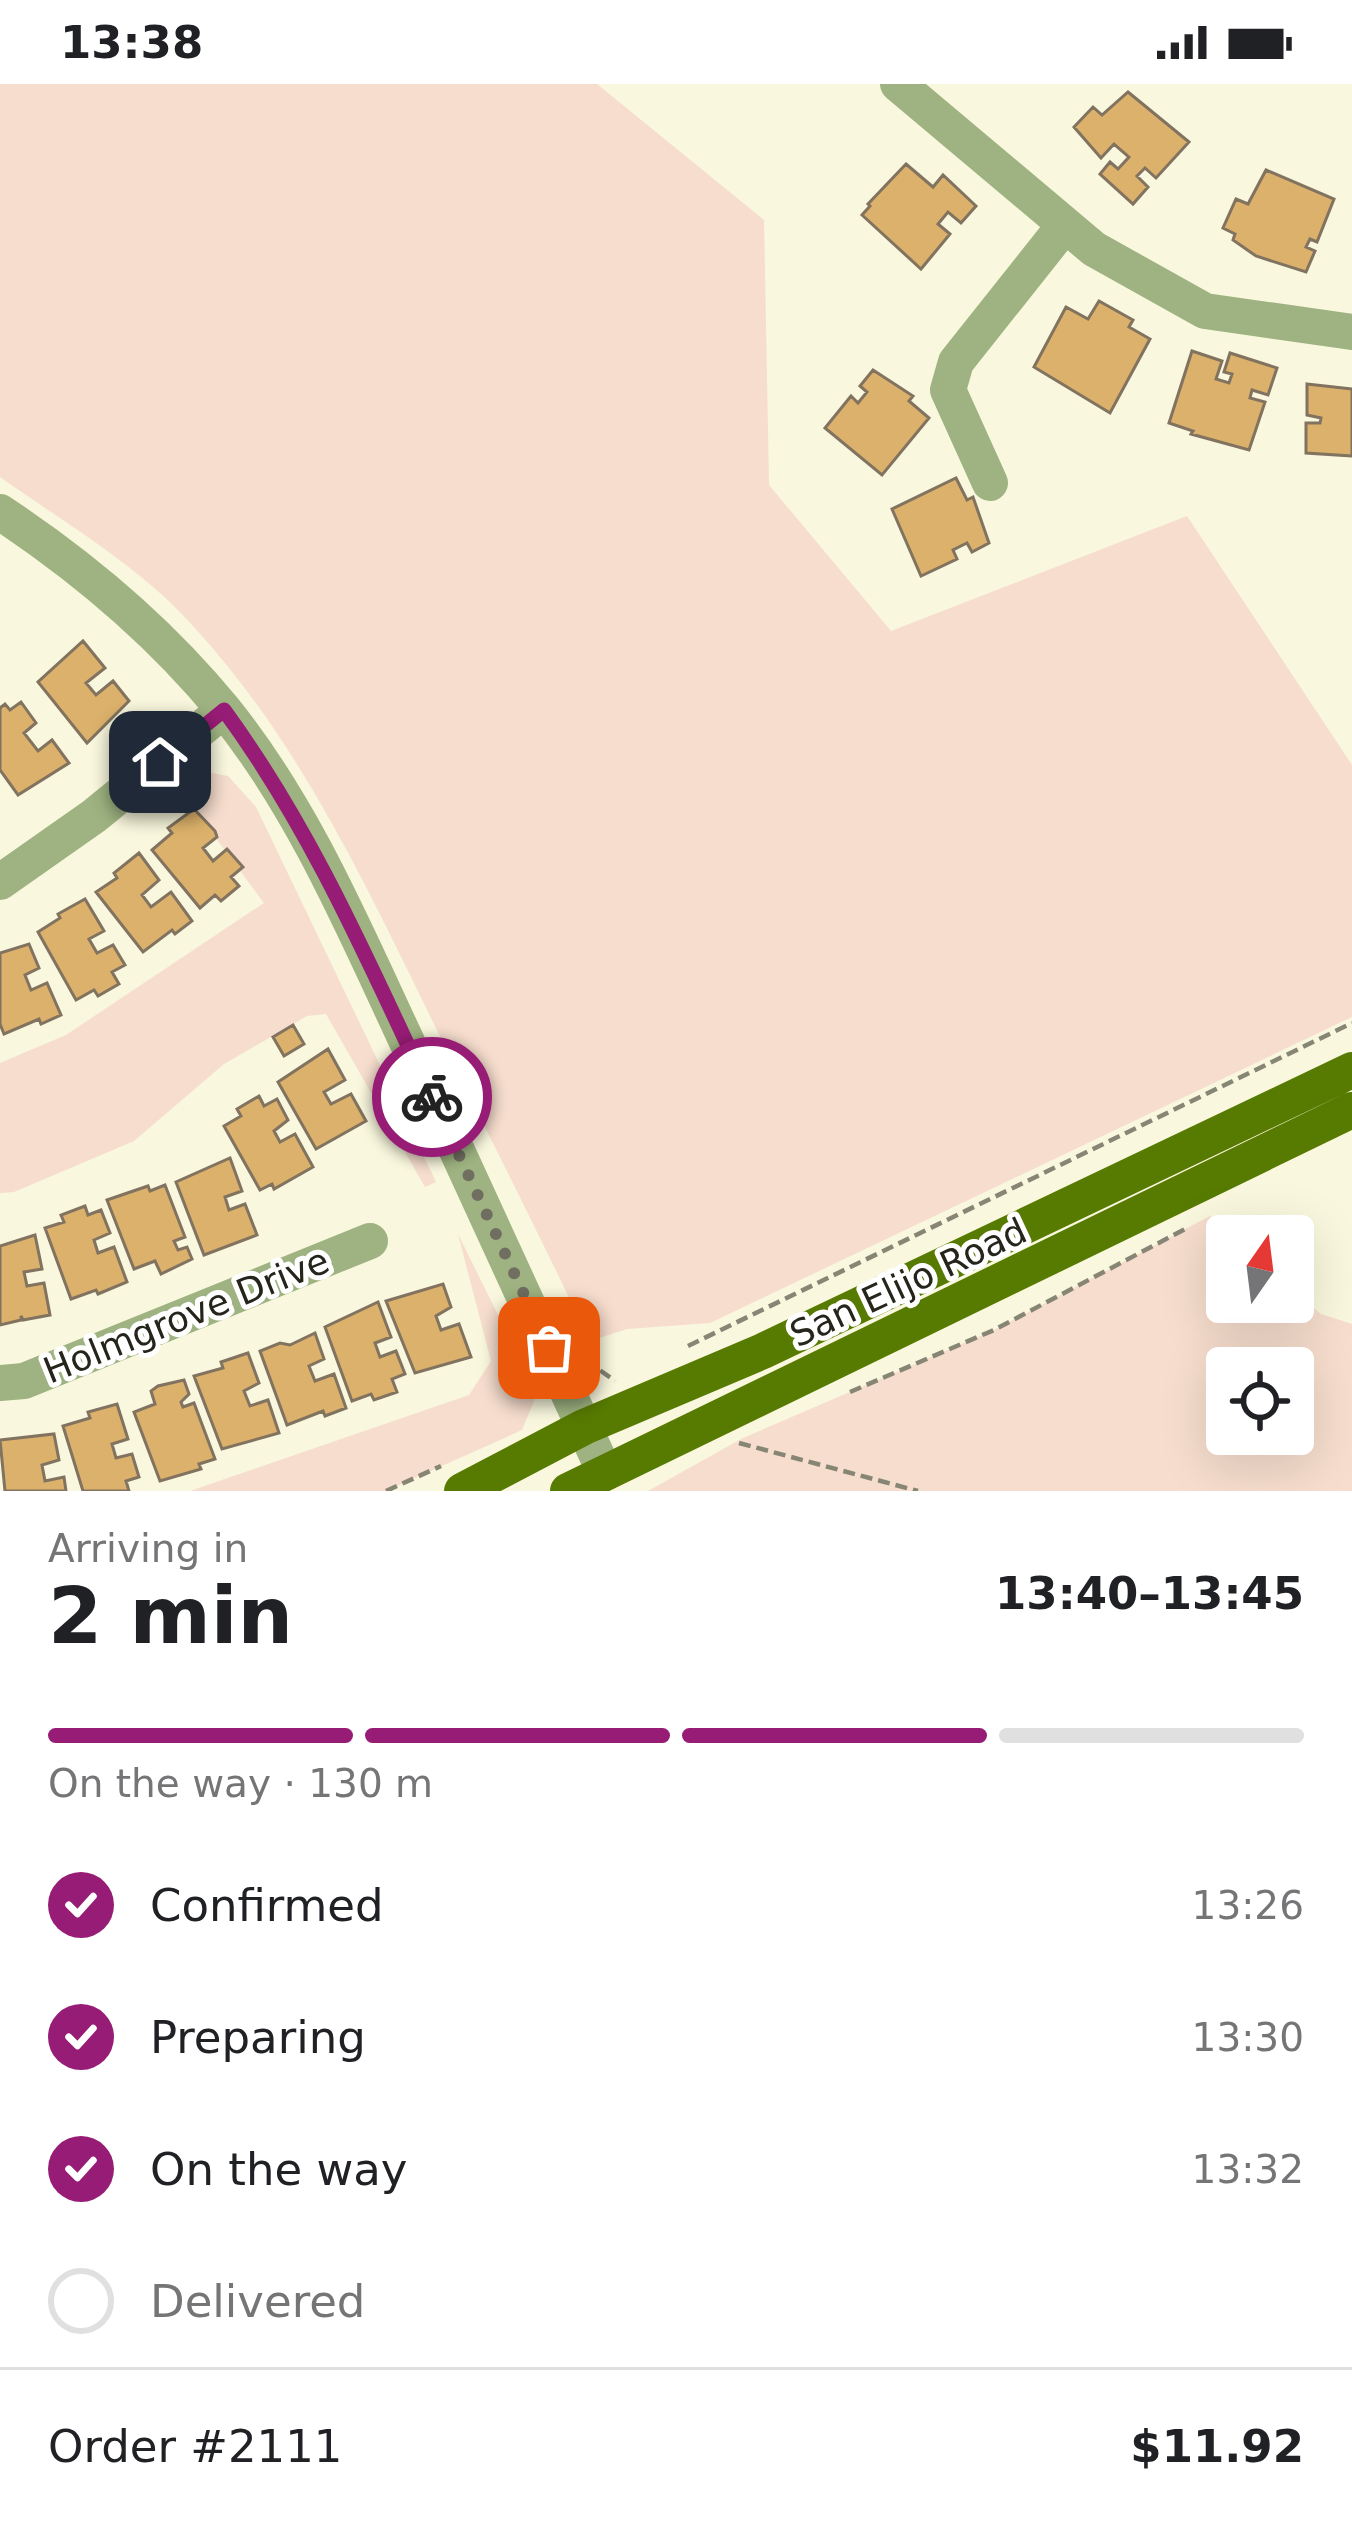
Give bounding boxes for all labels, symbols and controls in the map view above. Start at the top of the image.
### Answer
text: 13:38 [60,16,203,69]
pin [109,711,211,813]
icon: home [127,729,193,795]
courier [372,1037,492,1157]
icon: bike [399,1064,465,1130]
street label: San Elijo Road [784,1210,1033,1355]
north arrow [1206,1215,1314,1323]
map controls [1206,1215,1314,1455]
street label: Holmgrove Drive [38,1240,335,1391]
pin [498,1297,600,1399]
icon: bag [516,1315,582,1381]
button: locate [1206,1347,1314,1455]
text: Arriving in [48,1526,248,1571]
text: 13:40–13:45 [995,1567,1304,1620]
text: 2 min [48,1571,293,1661]
text: On the way · 130 m [48,1761,433,1806]
icon: check [48,1872,114,1938]
text: Confirmed [150,1879,384,1932]
text: 13:26 [1192,1883,1304,1928]
icon: check [48,2004,114,2070]
text: Preparing [150,2011,366,2064]
text: 13:30 [1192,2015,1304,2060]
icon: check [48,2136,114,2202]
text: On the way [150,2143,407,2196]
text: 13:32 [1192,2147,1304,2192]
text: Delivered [150,2275,365,2328]
text: Order #2111 [48,2420,342,2473]
text: $11.92 [1130,2420,1304,2473]

